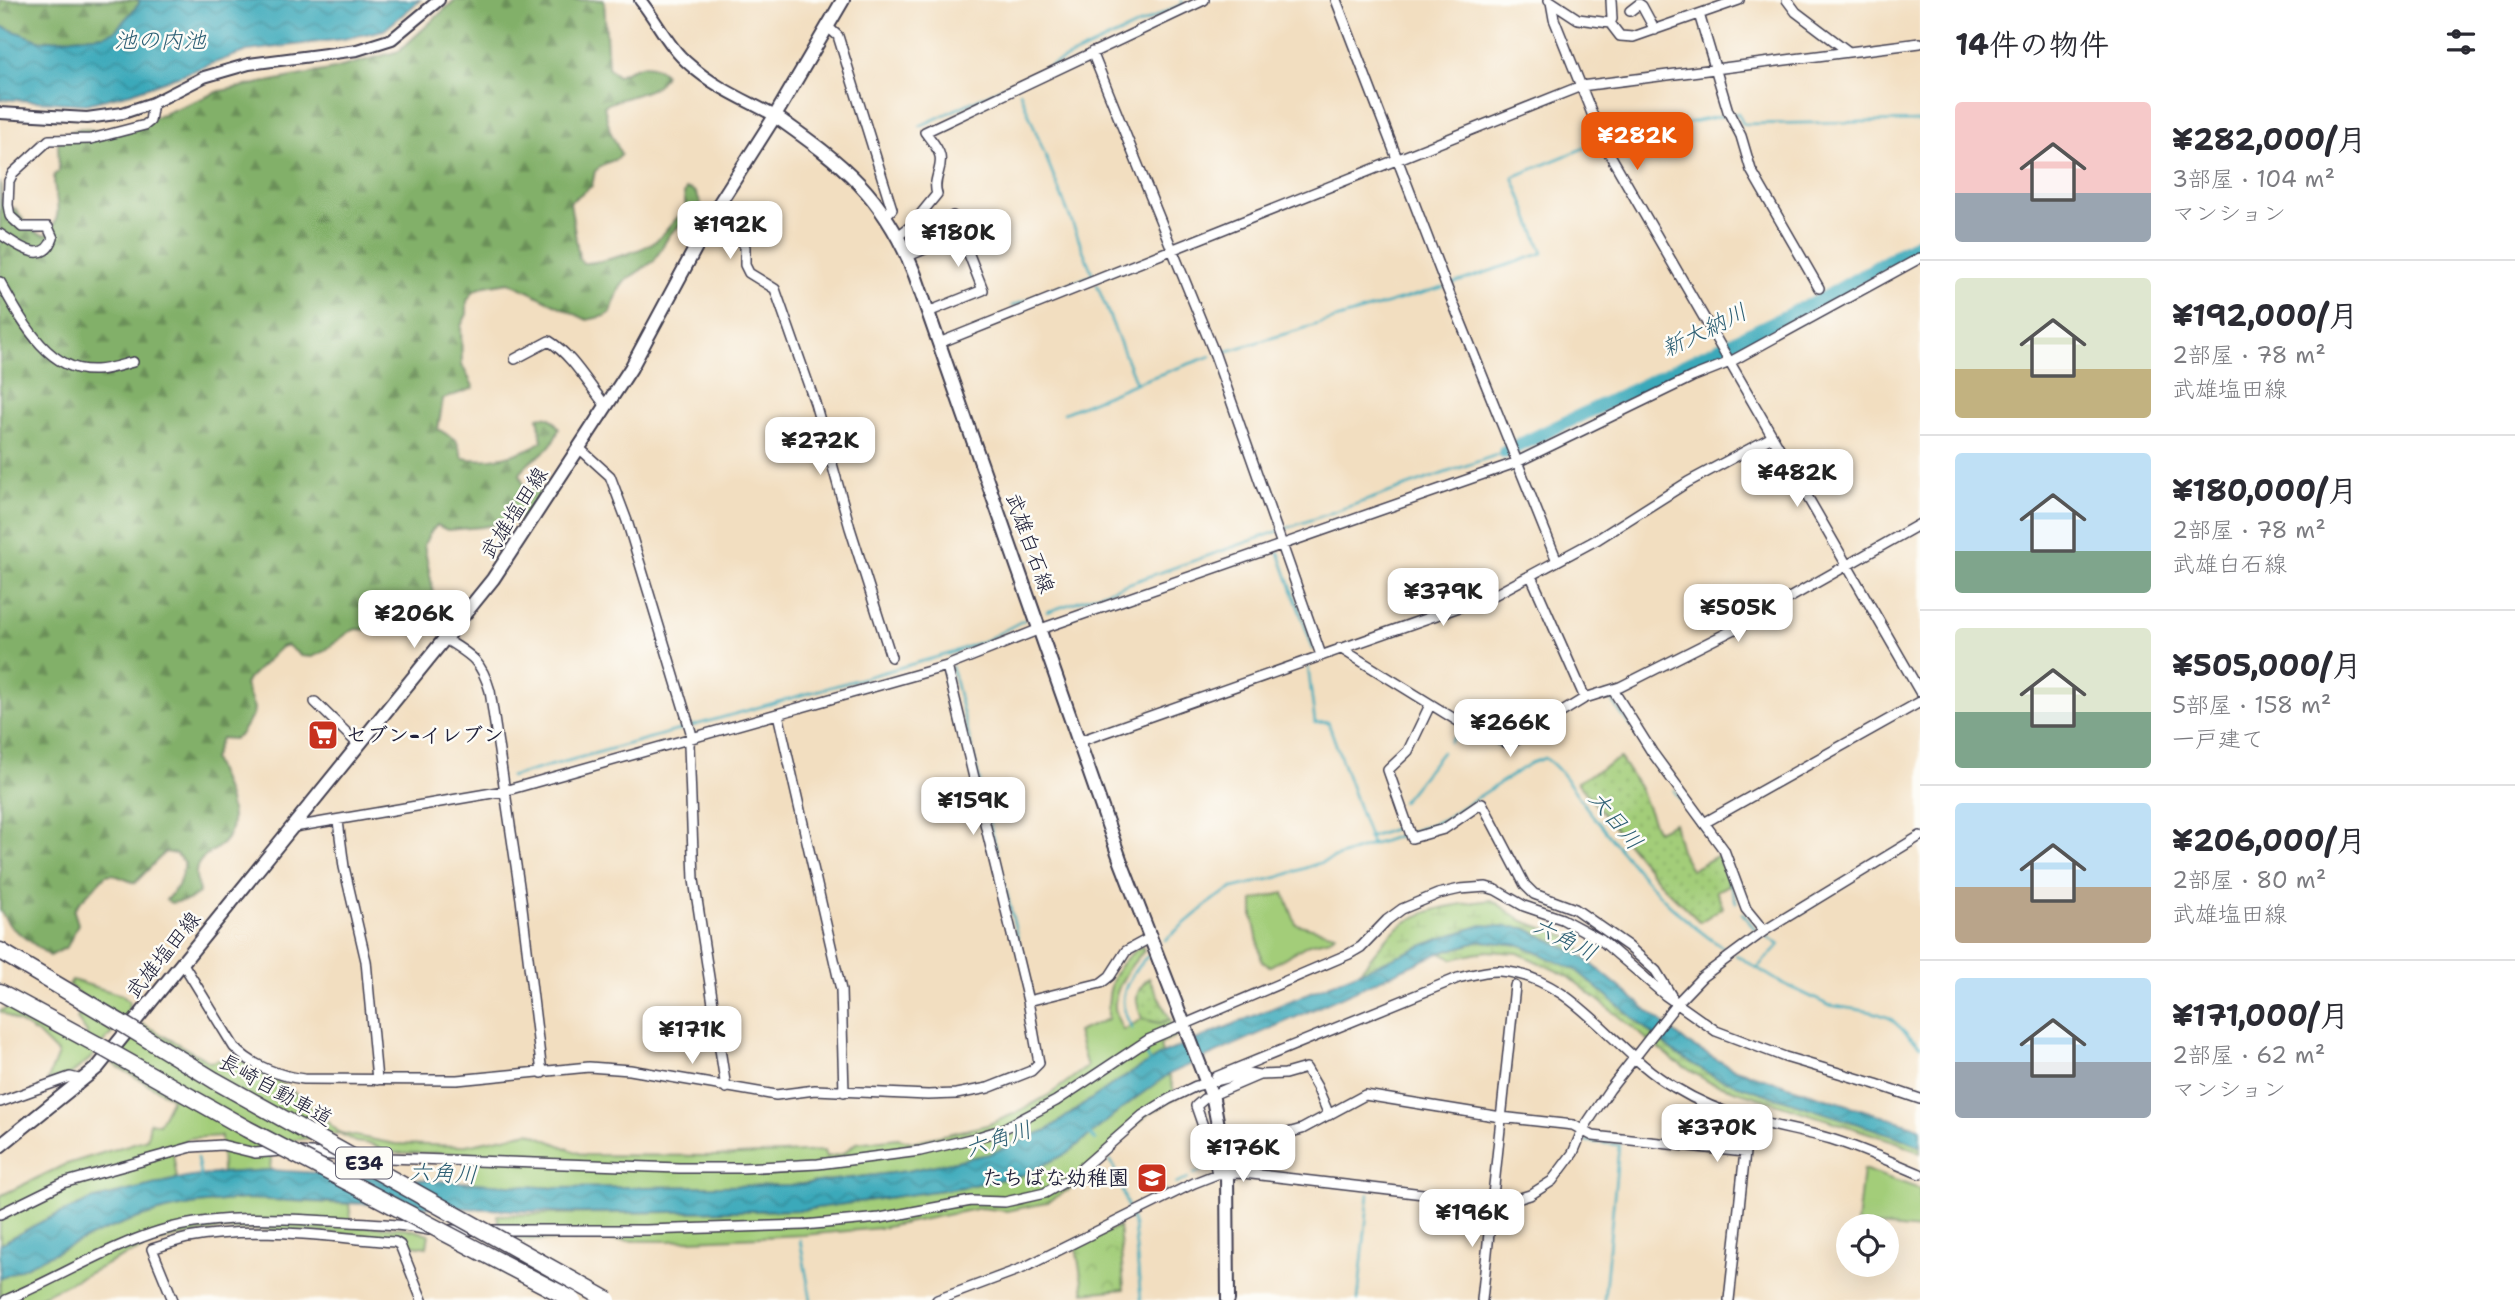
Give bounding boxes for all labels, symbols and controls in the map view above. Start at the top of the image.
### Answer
icon: filters [2442,23,2480,61]
text: 14件の物件 [1955,24,2109,65]
water label: 池の内池 [114,25,207,55]
pin: ¥282K [1588,113,1686,172]
text: ¥282,000/月 [2172,119,2367,160]
text: ¥282K [1597,120,1677,150]
icon: home [2011,130,2095,214]
text: 3部屋 · 104 m² [2172,164,2335,194]
text: マンション [2172,198,2286,228]
pin: ¥192K [681,202,779,261]
text: ¥192K [693,209,767,239]
pin: ¥180K [909,210,1007,269]
text: ¥180K [921,217,995,247]
text: ¥192,000/月 [2172,295,2358,336]
water label: 新大納川 [1656,296,1752,364]
icon: home [2011,306,2095,390]
text: 2部屋 · 78 m² [2172,340,2326,370]
text: 武雄塩田線 [2172,374,2287,404]
pin: ¥272K [771,418,869,477]
text: ¥272K [781,425,859,455]
pin: ¥482K [1748,449,1846,509]
text: ¥482K [1757,457,1837,487]
street label: 武雄塩田線 [474,461,554,565]
text: ¥180,000/月 [2172,470,2357,511]
icon: home [2011,481,2095,565]
street label: 武雄白石線 [999,489,1061,597]
text: 2部屋 · 78 m² [2172,515,2326,545]
text: 武雄白石線 [2172,549,2287,579]
pin: ¥379K [1394,568,1492,628]
text: ¥379K [1404,576,1482,606]
pin: ¥505K [1689,584,1787,644]
pin: ¥206K [365,590,463,650]
text: ¥505K [1700,592,1776,622]
text: ¥206K [374,598,454,628]
text: ¥505,000/月 [2172,645,2362,686]
icon: home [2011,656,2095,740]
text: 5部屋 · 158 m² [2172,690,2331,720]
pin: ¥266K [1461,700,1559,759]
text: ¥266K [1470,707,1550,737]
supermarket icon: セブン-イレブン [306,718,340,752]
place label: セブン-イレブン [346,721,504,749]
text: 一戸建て [2172,724,2264,754]
pin: ¥159K [924,778,1022,837]
water label: 大日川 [1582,784,1650,856]
text: ¥159K [937,785,1009,815]
text: ¥206,000/月 [2172,820,2366,861]
icon: home [2011,831,2095,915]
text: 2部屋 · 80 m² [2172,865,2326,895]
text: 武雄塩田線 [2172,899,2287,929]
street label: 武雄塩田線 [119,905,207,1005]
water label: 六角川 [1527,910,1603,968]
text: ¥171,000/月 [2172,995,2349,1036]
pin: ¥171K [643,1006,741,1066]
icon: home [2011,1006,2095,1090]
text: ¥171K [658,1014,726,1044]
text: 2部屋 · 62 m² [2172,1040,2325,1070]
street label: 長崎自動車道 [214,1047,338,1133]
text: マンション [2172,1074,2286,1104]
pin: ¥370K [1668,1104,1766,1164]
text: ¥370K [1678,1112,1756,1142]
water label: 六角川 [961,1114,1035,1164]
pin: ¥176K [1194,1124,1292,1184]
text: ¥176K [1206,1132,1280,1162]
road number: E34 [336,1148,392,1178]
water label: 六角川 [408,1156,478,1190]
school or university icon: たちばな幼稚園 [1135,1161,1169,1195]
place label: たちばな幼稚園 [982,1164,1129,1192]
pin: ¥196K [1423,1190,1521,1249]
text: ¥196K [1435,1197,1509,1227]
map controls [1836,1214,1899,1277]
button: locate [1836,1214,1899,1277]

